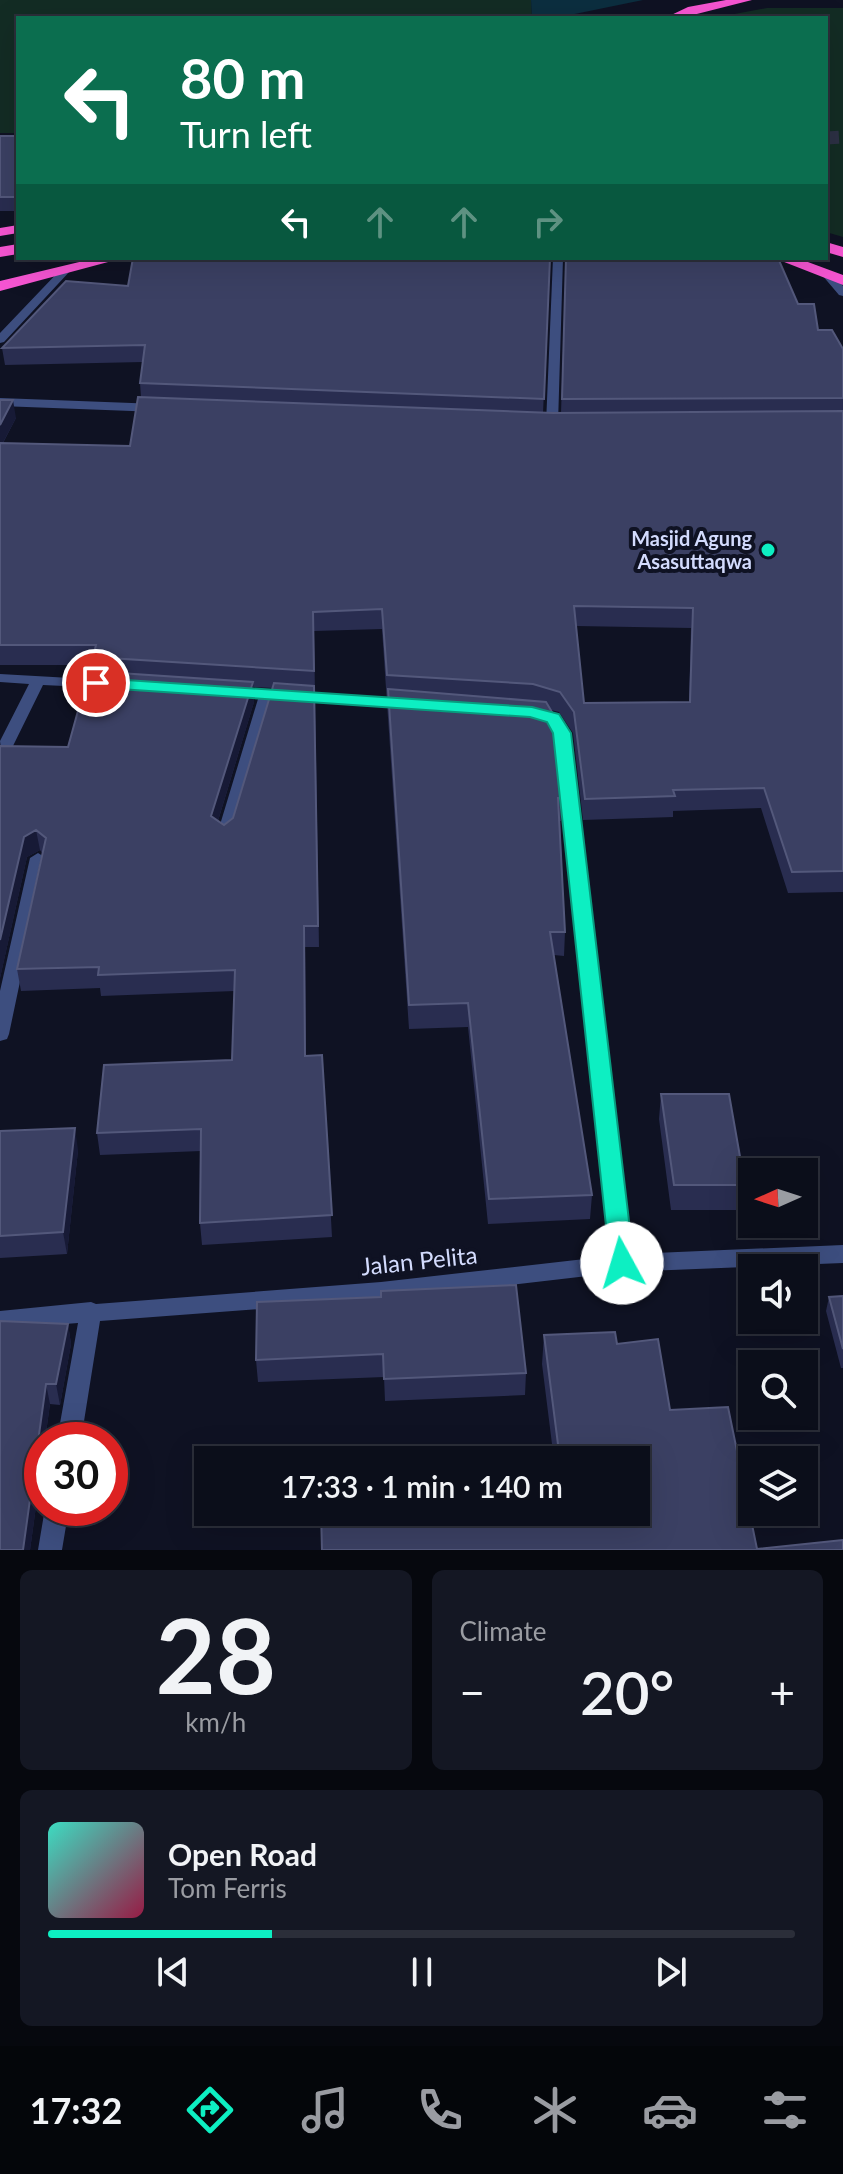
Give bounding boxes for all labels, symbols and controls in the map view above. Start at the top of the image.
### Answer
text: 80 m [180,44,305,111]
icon: left [48,48,152,152]
text: Turn left [180,112,312,156]
icon: left [274,200,318,244]
icon: ahead [358,200,402,244]
icon: ahead [442,200,486,244]
icon: right [526,200,570,244]
place label: Masjid Agung Asasuttaqwa [631,526,752,573]
marker: Masjid Agung Asasuttaqwa [759,541,777,559]
pin [62,649,130,717]
icon: arrive [74,661,118,705]
north arrow [738,1158,818,1238]
map controls [738,1158,818,1526]
position arrow [580,1221,664,1305]
street label: Jalan Pelita [359,1239,479,1281]
button: sound [738,1254,818,1334]
button: search [738,1350,818,1430]
speed limit sign: 30 [24,1422,128,1526]
button: layers [738,1446,818,1526]
text: 17:33 · 1 min · 140 m [281,1468,563,1504]
text: 28 [155,1591,276,1716]
text: Climate [460,1615,546,1647]
text: 20° [580,1656,675,1728]
text: − [460,1666,485,1718]
text: + [769,1666,795,1718]
text: km/h [185,1706,246,1738]
text: Open Road [168,1836,317,1872]
text: Tom Ferris [168,1872,287,1904]
icon: previous [151,1950,195,1994]
icon: pause [400,1950,444,1994]
icon: next [649,1950,693,1994]
icon: directions [182,2082,238,2138]
icon: music [297,2082,353,2138]
icon: phone [412,2082,468,2138]
icon: climate [527,2082,583,2138]
icon: car [642,2082,698,2138]
icon: filters [757,2082,813,2138]
text: 17:32 [30,2088,122,2132]

